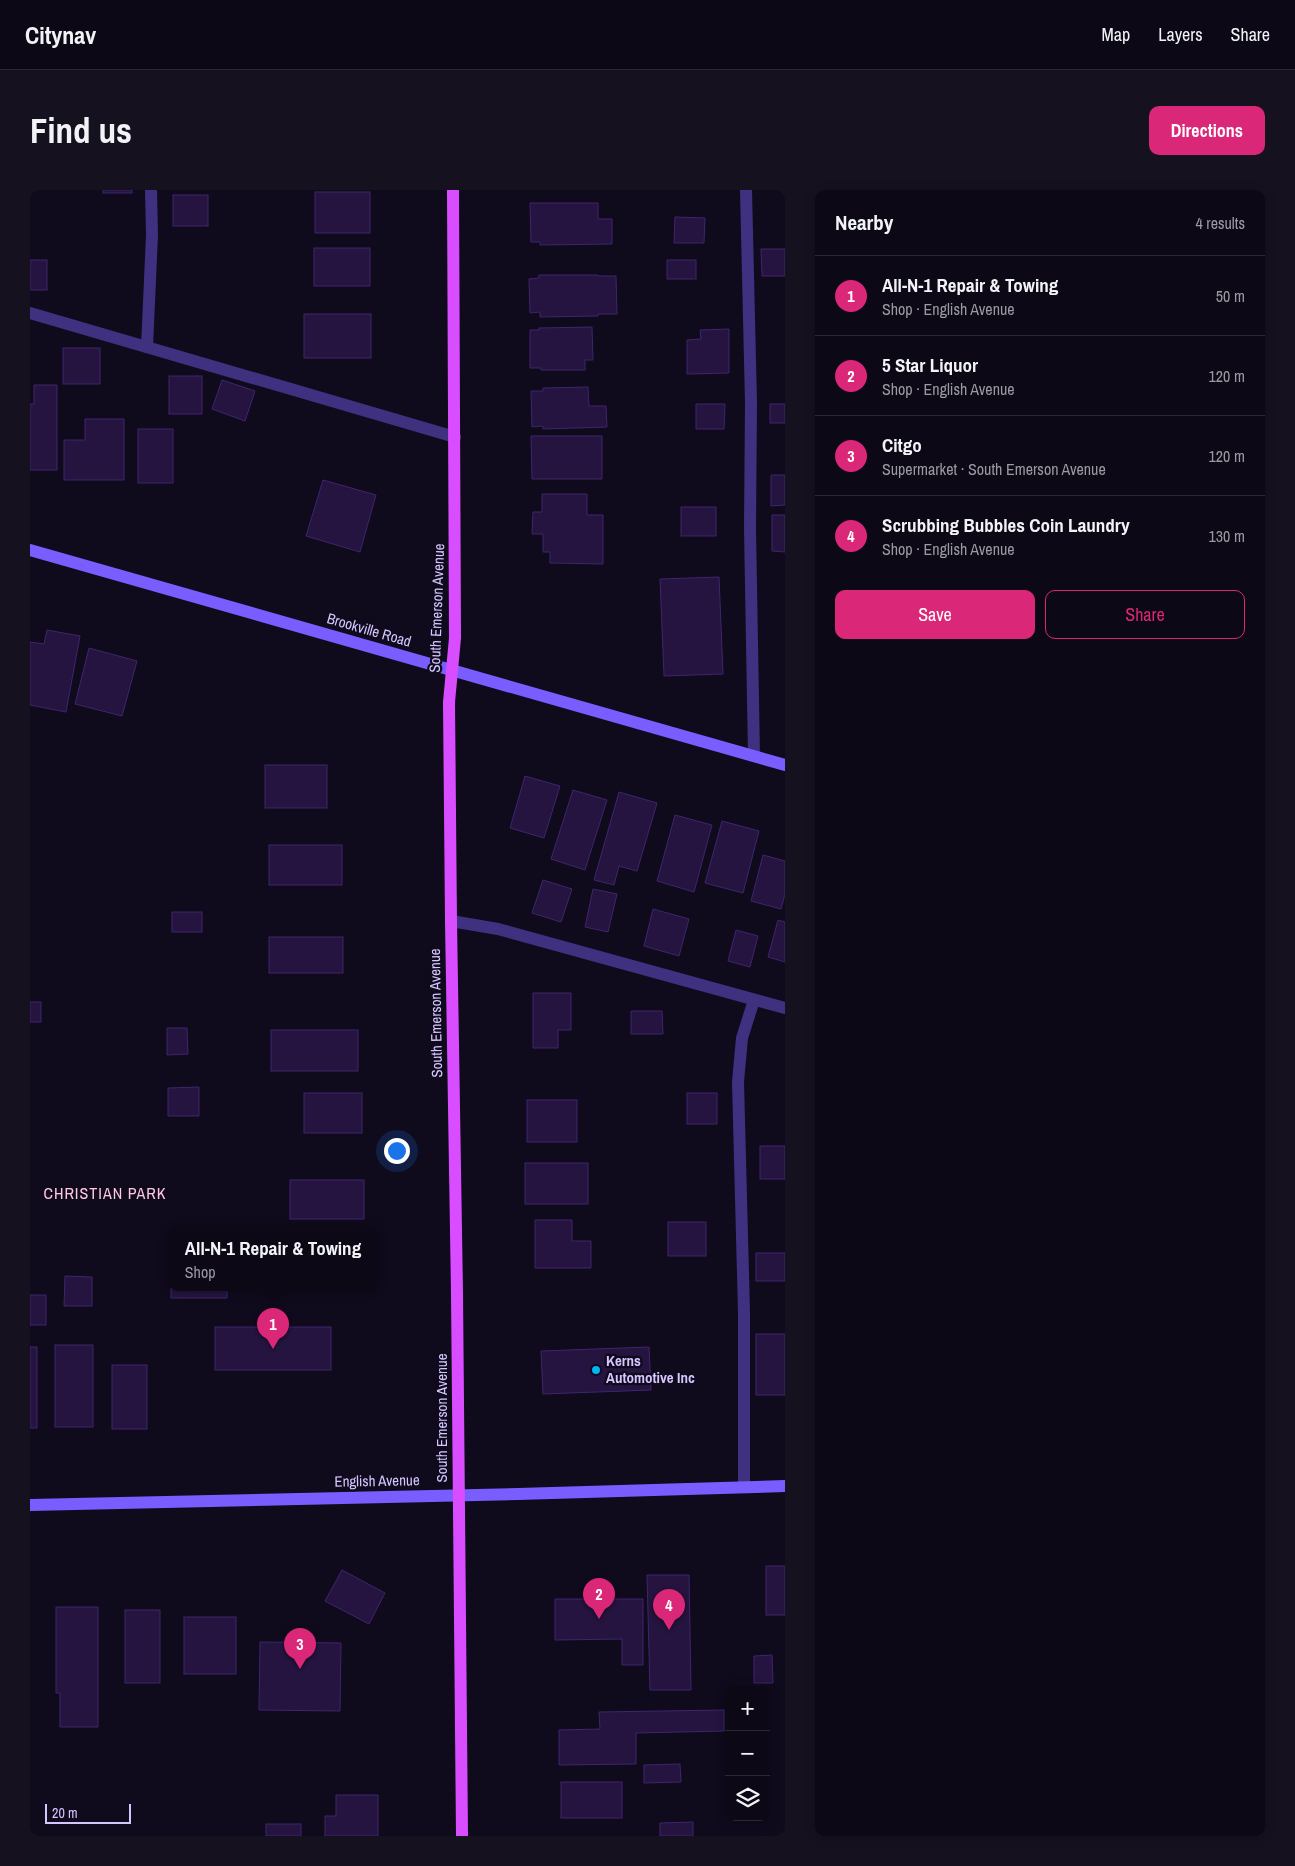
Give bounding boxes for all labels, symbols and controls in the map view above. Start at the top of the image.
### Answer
text: Citynav [25,19,96,51]
text: Map [1102,22,1130,47]
text: Layers [1158,22,1203,47]
text: Share [1231,22,1270,47]
button: Directions [1149,106,1265,155]
text: Find us [30,107,132,154]
text: Nearby [835,208,893,237]
text: 4 results [1195,212,1245,234]
text: All-N-1 Repair & Towing [882,272,1058,298]
text: 1 [847,285,855,307]
text: 50 m [1216,285,1245,307]
text: Shop · English Avenue [882,298,1015,320]
text: 5 Star Liquor [882,352,978,378]
text: 2 [847,365,855,387]
text: 120 m [1209,365,1245,387]
text: Shop · English Avenue [882,378,1015,400]
text: Citgo [882,432,922,458]
text: 3 [847,445,855,467]
text: 120 m [1209,445,1245,467]
text: Supermarket · South Emerson Avenue [882,458,1106,480]
text: Scrubbing Bubbles Coin Laundry [882,512,1130,538]
text: 4 [847,525,855,547]
text: 130 m [1209,525,1245,547]
text: Shop · English Avenue [882,538,1015,560]
street label: South Emerson Avenue [424,543,449,673]
button: Save [835,590,1035,639]
button: Share [1045,590,1245,639]
street label: Brookville Road [325,607,414,652]
street label: South Emerson Avenue [424,948,447,1078]
your location [384,1138,410,1164]
district label: CHRISTIAN PARK [43,1182,167,1204]
popup [168,1226,378,1291]
text: All-N-1 Repair & Towing [185,1235,361,1261]
text: Shop [185,1261,215,1283]
pin: 1 [257,1308,289,1349]
place label: Kerns Automotive Inc [606,1350,695,1388]
street label: South Emerson Avenue [431,1353,452,1483]
marker: Kerns Automotive Inc [590,1364,602,1376]
street label: English Avenue [334,1469,420,1492]
pin: 2 [583,1578,615,1619]
pin: 4 [653,1589,685,1630]
pin: 3 [284,1628,316,1669]
map controls [725,1686,770,1821]
button: + [725,1686,770,1731]
button: − [725,1731,770,1776]
button: layers [725,1776,770,1821]
scale bar [45,1801,131,1824]
text: 20 m [52,1804,78,1822]

